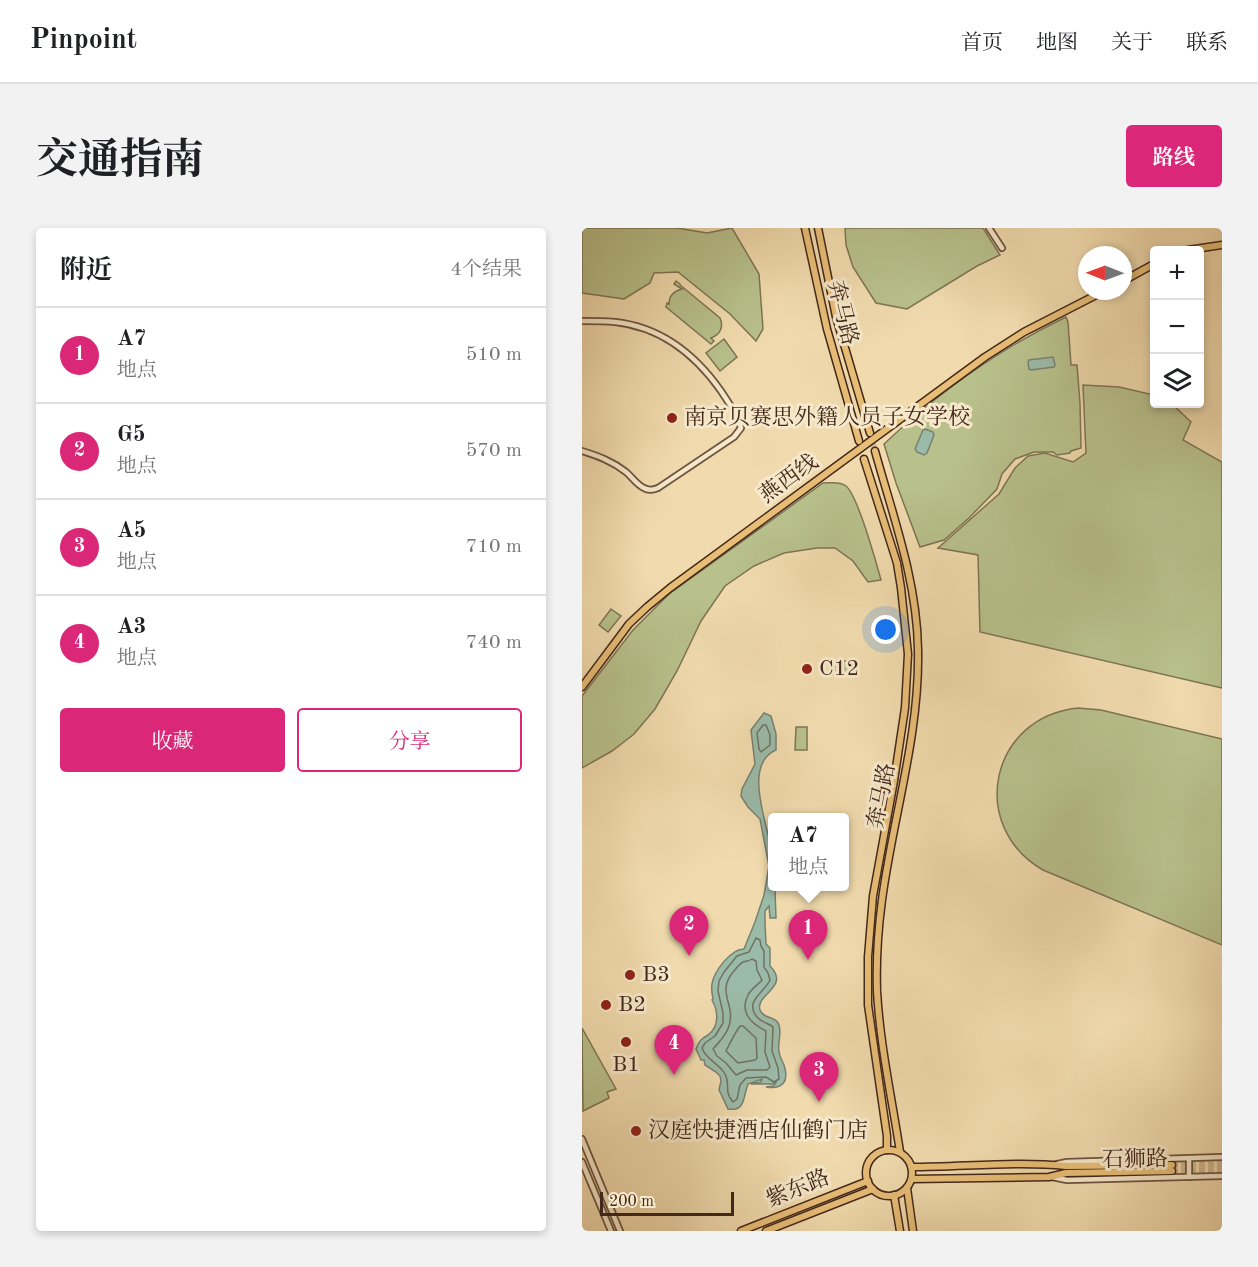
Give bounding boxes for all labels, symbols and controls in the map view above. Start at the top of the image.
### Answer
text: Pinpoint [30,27,137,55]
text: 首页 [961,33,1003,54]
text: 地图 [1036,33,1078,54]
text: 关于 [1111,33,1153,54]
text: 联系 [1186,33,1228,54]
button: 路线 [1126,125,1222,187]
text: 交通指南 [36,141,204,183]
north arrow [1078,246,1132,300]
map controls [1150,246,1204,408]
button: + [1150,246,1204,300]
text: 附近 [60,258,112,284]
text: 4个结果 [450,260,522,280]
street label: 奔马路 [823,278,863,348]
button: − [1150,300,1204,354]
text: A7 [117,328,146,350]
text: 1 [74,345,85,365]
text: 510 m [466,345,522,365]
button: layers [1150,354,1204,408]
text: 地点 [117,361,157,381]
place label: 南京贝赛思外籍人员子女学校 [684,405,970,429]
marker: 南京贝赛思外籍人员子女学校 [665,411,679,425]
text: G5 [117,424,146,446]
text: 2 [74,441,85,461]
text: 570 m [466,441,522,461]
street label: 燕西线 [755,449,822,507]
text: 地点 [117,457,157,477]
text: A5 [117,520,146,542]
text: 3 [74,537,85,557]
text: 710 m [466,537,522,557]
text: 地点 [117,553,157,573]
your location [871,615,900,644]
text: A3 [117,616,146,638]
text: 4 [74,633,85,653]
text: 740 m [466,633,522,653]
text: 地点 [117,649,157,669]
place label: C12 [819,658,859,680]
marker: C12 [800,662,814,676]
button: 收藏 [60,708,285,772]
button: 分享 [297,708,522,772]
street label: 奔马路 [863,761,899,831]
popup [768,813,849,891]
text: A7 [789,825,818,847]
text: 地点 [789,858,829,878]
pin: 2 [670,906,708,956]
pin: 1 [788,910,828,960]
place label: B3 [642,964,670,986]
marker: B3 [623,968,637,982]
place label: B2 [618,994,646,1016]
marker: B2 [599,998,613,1012]
pin: 4 [654,1026,694,1075]
marker: B1 [619,1035,633,1049]
pin: 3 [800,1052,838,1102]
place label: B1 [612,1054,640,1076]
place label: 汉庭快捷酒店仙鹤门店 [648,1118,868,1142]
marker: 汉庭快捷酒店仙鹤门店 [629,1124,643,1138]
street label: 石狮路 [1102,1146,1168,1172]
street label: 紫东路 [763,1165,833,1212]
scale bar [600,1189,734,1216]
text: 200 m [609,1194,654,1210]

